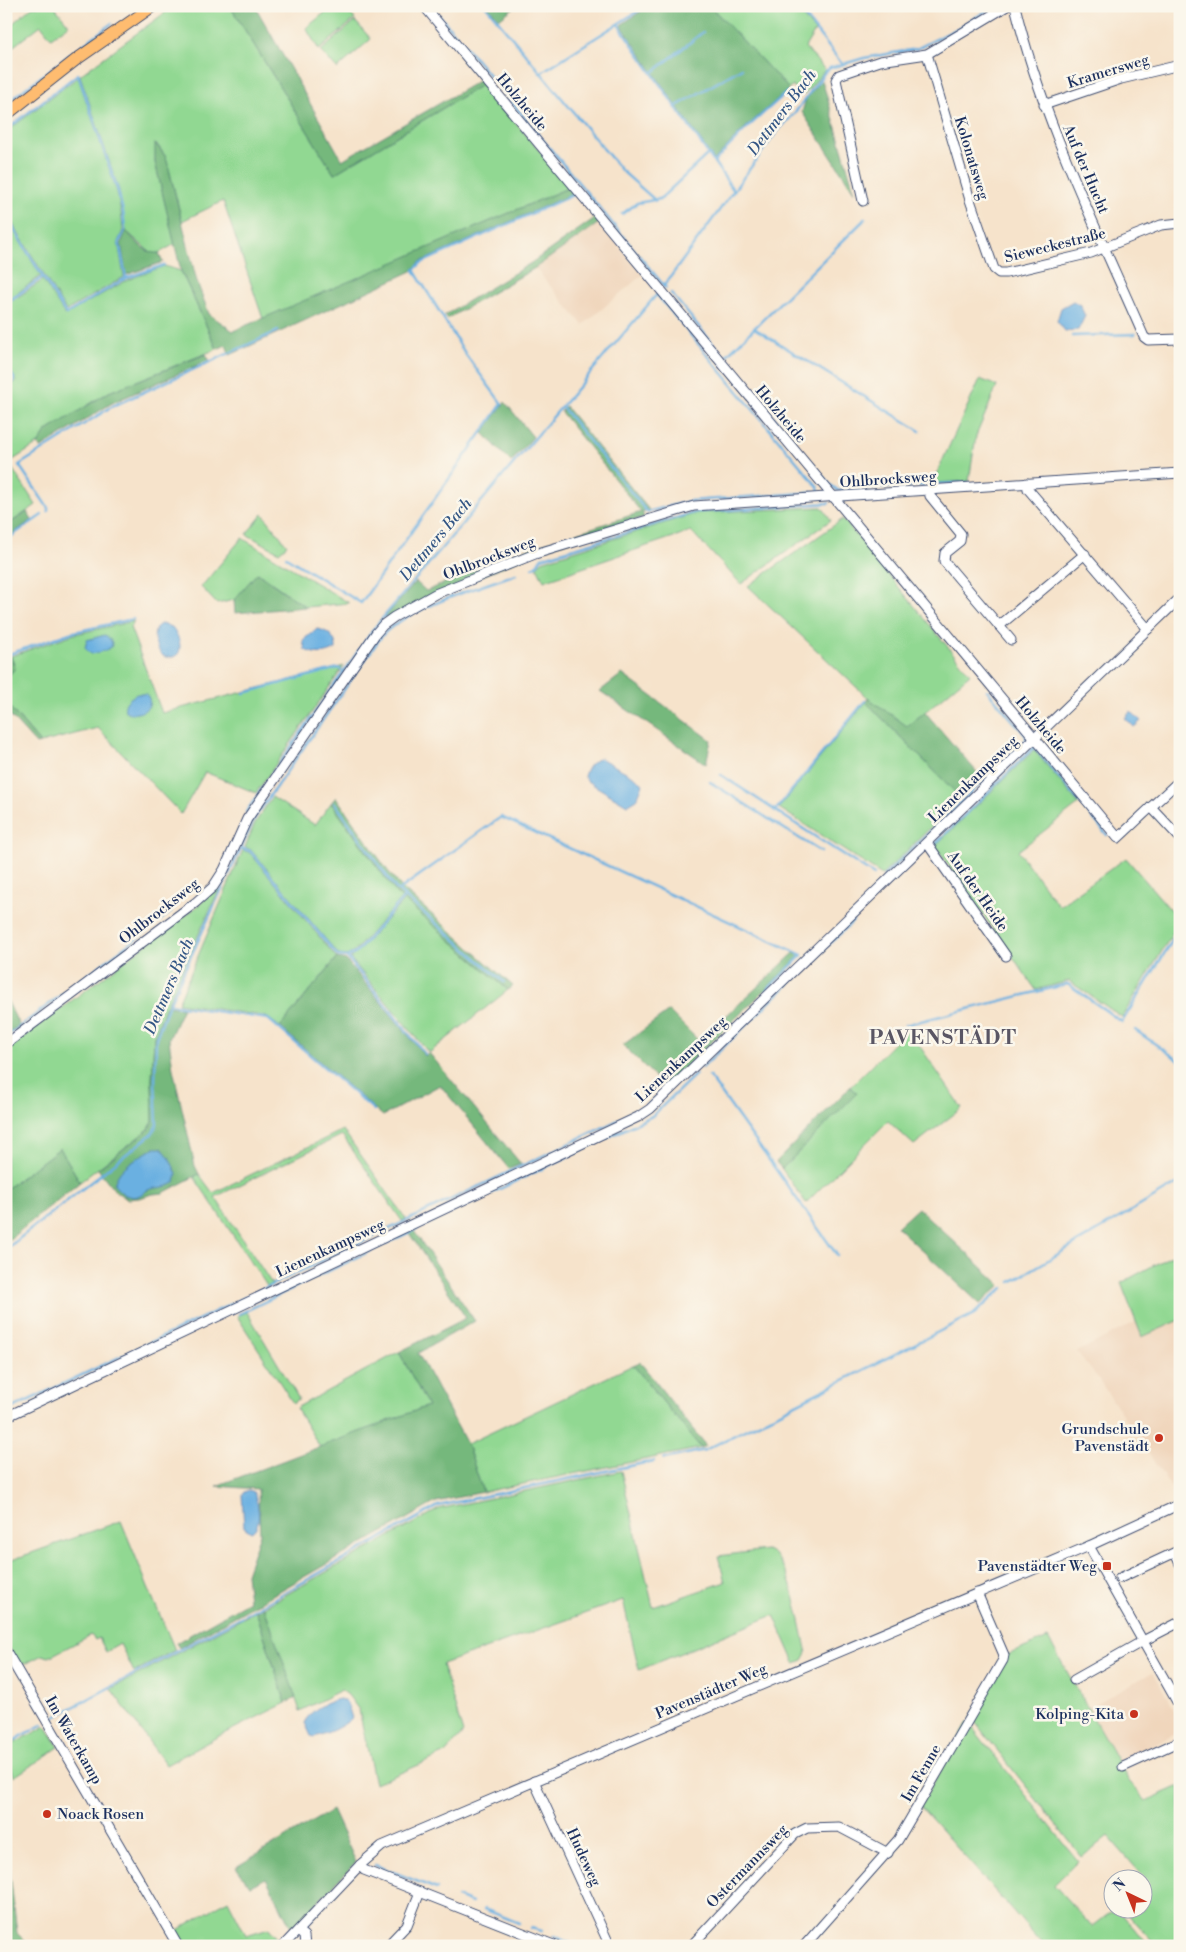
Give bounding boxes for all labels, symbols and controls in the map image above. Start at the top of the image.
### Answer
street label: Kramersweg [1065,50,1152,93]
water label: Dettmers Bach [742,66,821,160]
street label: Holzheide [492,70,551,135]
street label: Kolonatsweg [950,114,993,202]
street label: Auf der Hucht [1058,121,1113,217]
street label: Sieweckestraße [1002,224,1108,267]
street label: Holzheide [751,382,810,447]
street label: Ohlbrocksweg [839,467,937,492]
water label: Dettmers Bach [395,494,476,586]
street label: Ohlbrocksweg [441,532,538,585]
street label: Holzheide [1011,693,1070,758]
street label: Lienenkampsweg [924,731,1023,827]
street label: Auf der Heide [942,847,1012,935]
street label: Ohlbrocksweg [115,874,203,949]
water label: Dettmers Bach [139,935,198,1038]
street label: Lienenkampsweg [632,1012,731,1107]
district label: PAVENSTÄDT [869,1025,1017,1051]
street label: Lienenkampsweg [273,1215,388,1282]
place label: Grundschule Pavenstädt [1062,1420,1150,1456]
marker: Grundschule Pavenstädt [1153,1432,1165,1444]
place label: Pavenstädter Weg [978,1557,1097,1576]
marker: Pavenstädter Weg [1101,1560,1113,1572]
street label: Pavenstädter Weg [653,1659,770,1724]
street label: Im Waterkamp [41,1693,107,1788]
place label: Kolping-Kita [1035,1705,1124,1724]
marker: Kolping-Kita [1128,1708,1140,1720]
street label: Im Fenne [897,1741,946,1806]
place label: Noack Rosen [57,1805,144,1824]
marker: Noack Rosen [41,1808,53,1820]
street label: Ostermannsweg [703,1820,792,1912]
street label: Hudeweg [562,1825,605,1890]
north arrow [1104,1870,1154,1920]
text: N [1110,1875,1130,1896]

